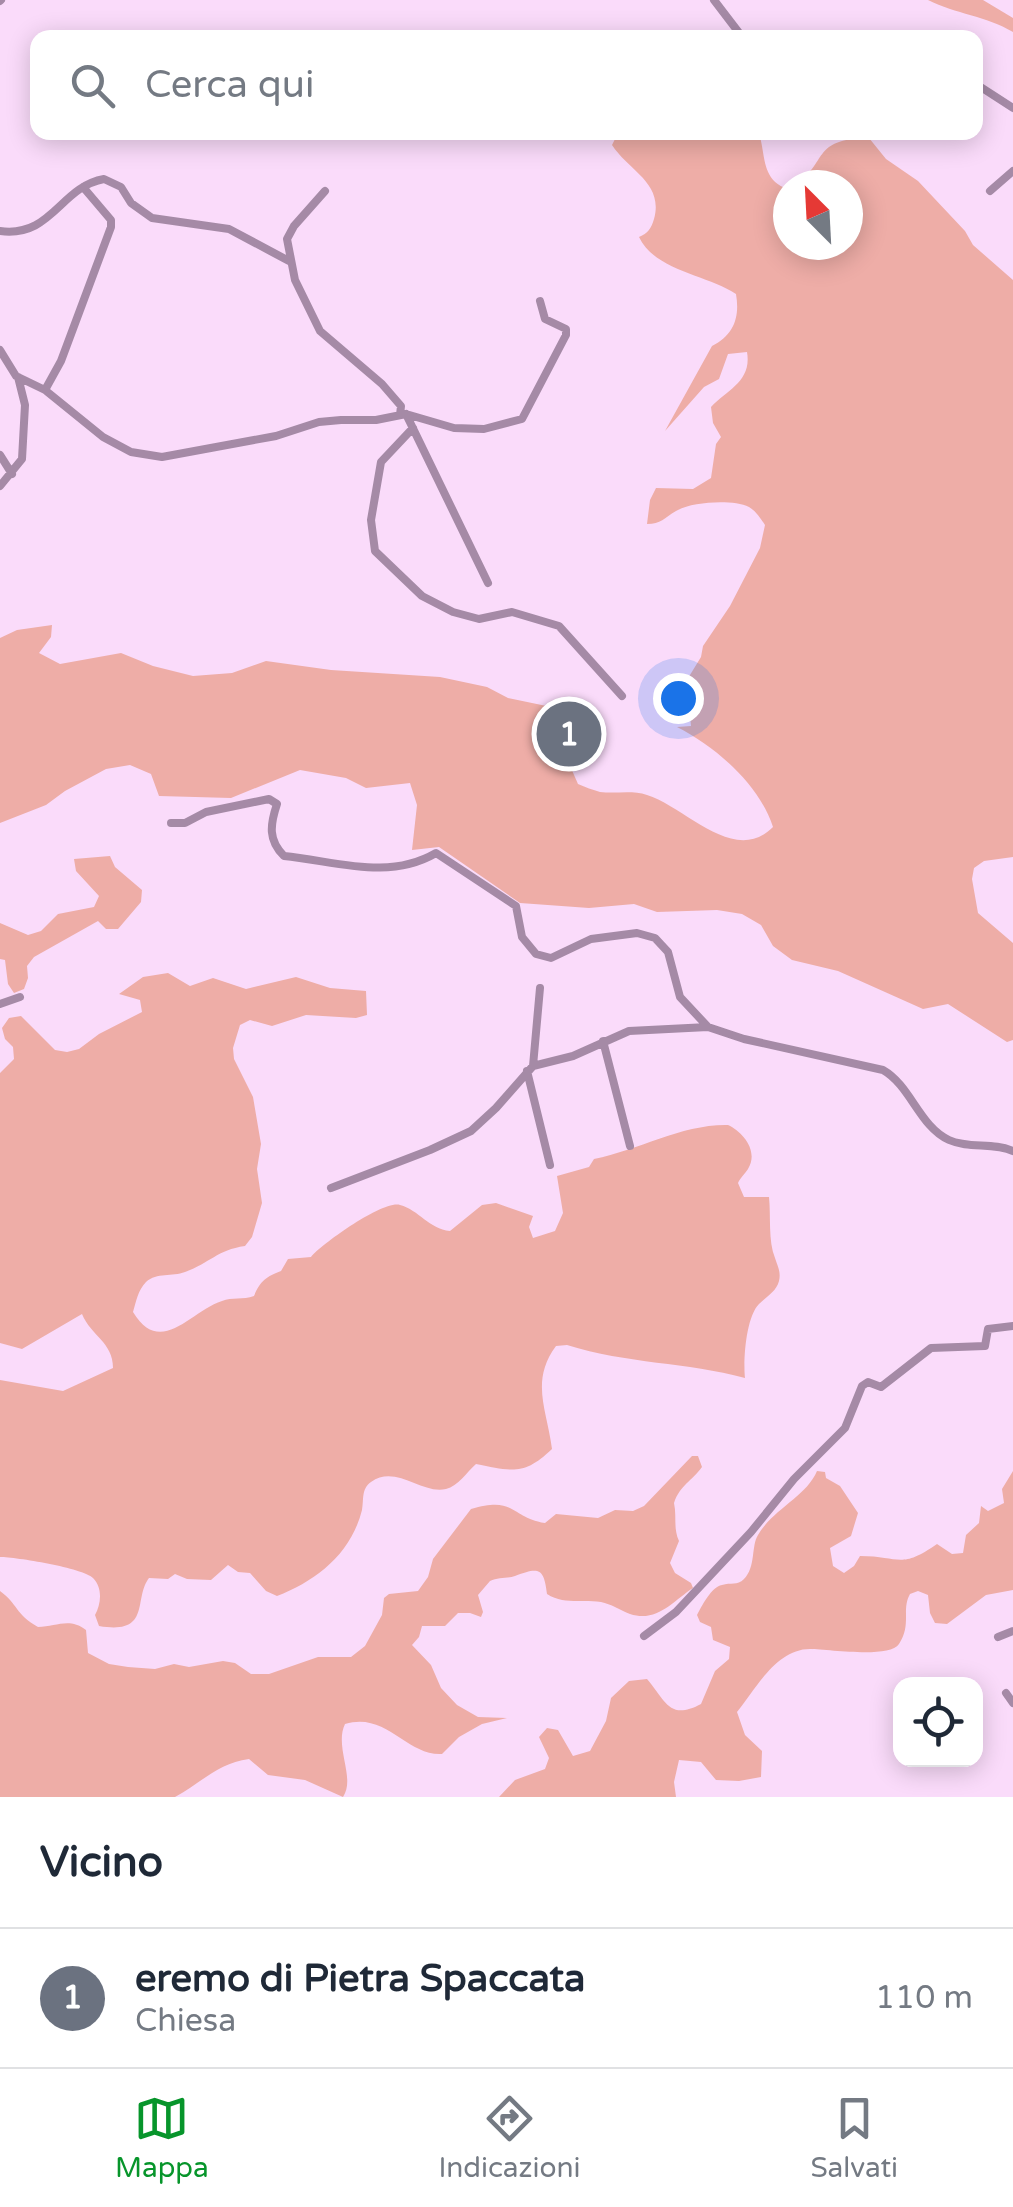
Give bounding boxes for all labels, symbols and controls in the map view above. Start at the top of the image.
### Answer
search box [30,30,983,140]
icon: search [65,58,120,113]
text: Cerca qui [145,62,314,108]
north arrow [773,170,863,260]
your location [653,673,704,724]
pin: 1 [536,696,602,772]
map controls [893,1677,983,1767]
button: locate [893,1677,983,1767]
text: Vicino [40,1837,163,1888]
text: eremo di Pietra Spaccata [135,1956,585,2002]
text: 1 [62,1979,83,2017]
text: 110 m [875,1979,973,2017]
text: Chiesa [135,2002,236,2040]
tab: Mappa [115,2091,209,2185]
tab: Indicazioni [439,2091,581,2185]
tab: Salvati [810,2091,898,2185]

